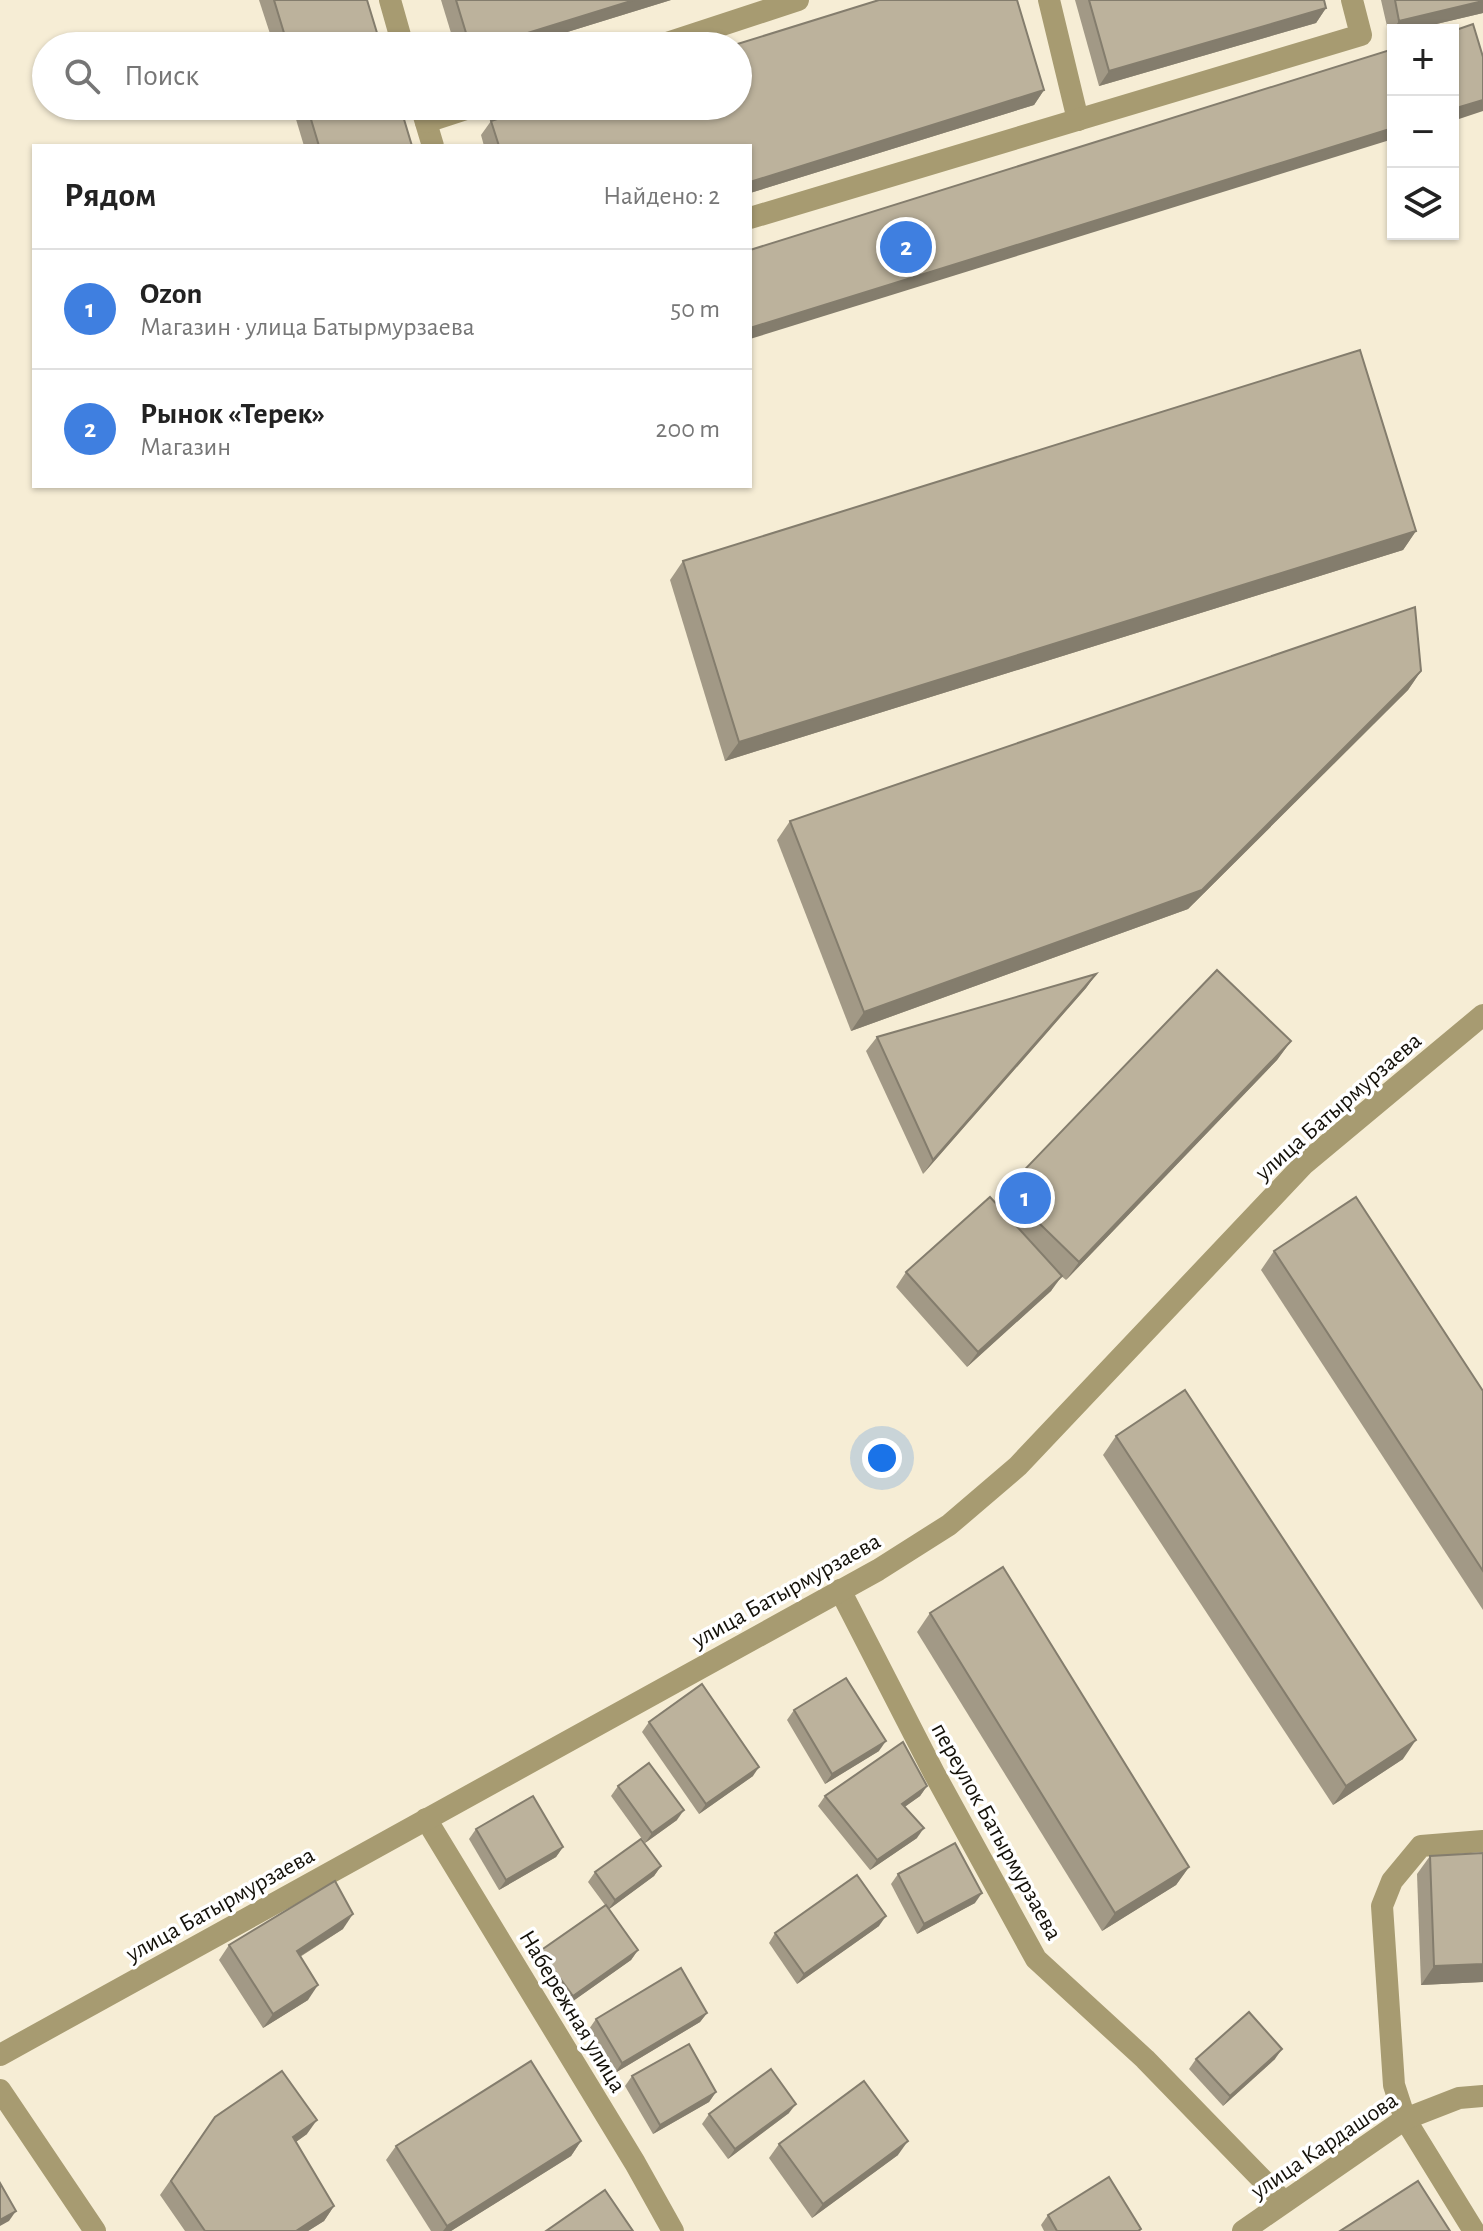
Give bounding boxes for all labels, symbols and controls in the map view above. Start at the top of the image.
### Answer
map controls [1387,24,1459,240]
button: + [1387,24,1459,96]
search box [32,32,752,120]
icon: search [60,54,104,98]
text: Поиск [124,61,199,91]
button: − [1387,96,1459,168]
button: layers [1387,168,1459,240]
text: Рядом [64,179,156,213]
text: Найдено: 2 [603,183,720,209]
pin: 2 [880,217,932,277]
text: Ozon [140,279,202,309]
text: 1 [85,296,95,322]
text: 50 m [670,296,720,322]
text: Магазин · улица Батырмурзаева [140,314,475,340]
text: Рынок «Терек» [140,399,325,429]
text: 2 [84,416,96,442]
text: 200 m [656,416,720,442]
text: Магазин [140,434,231,460]
street label: улица Батырмурзаева [1250,1028,1426,1186]
pin: 1 [999,1168,1051,1228]
your location [862,1438,902,1478]
street label: улица Батырмурзаева [687,1529,885,1653]
street label: переулок Батырмурзаева [926,1719,1066,1944]
street label: улица Батырмурзаева [121,1843,319,1967]
street label: Набережная улица [514,1926,630,2097]
street label: улица Кардашова [1246,2088,1402,2204]

